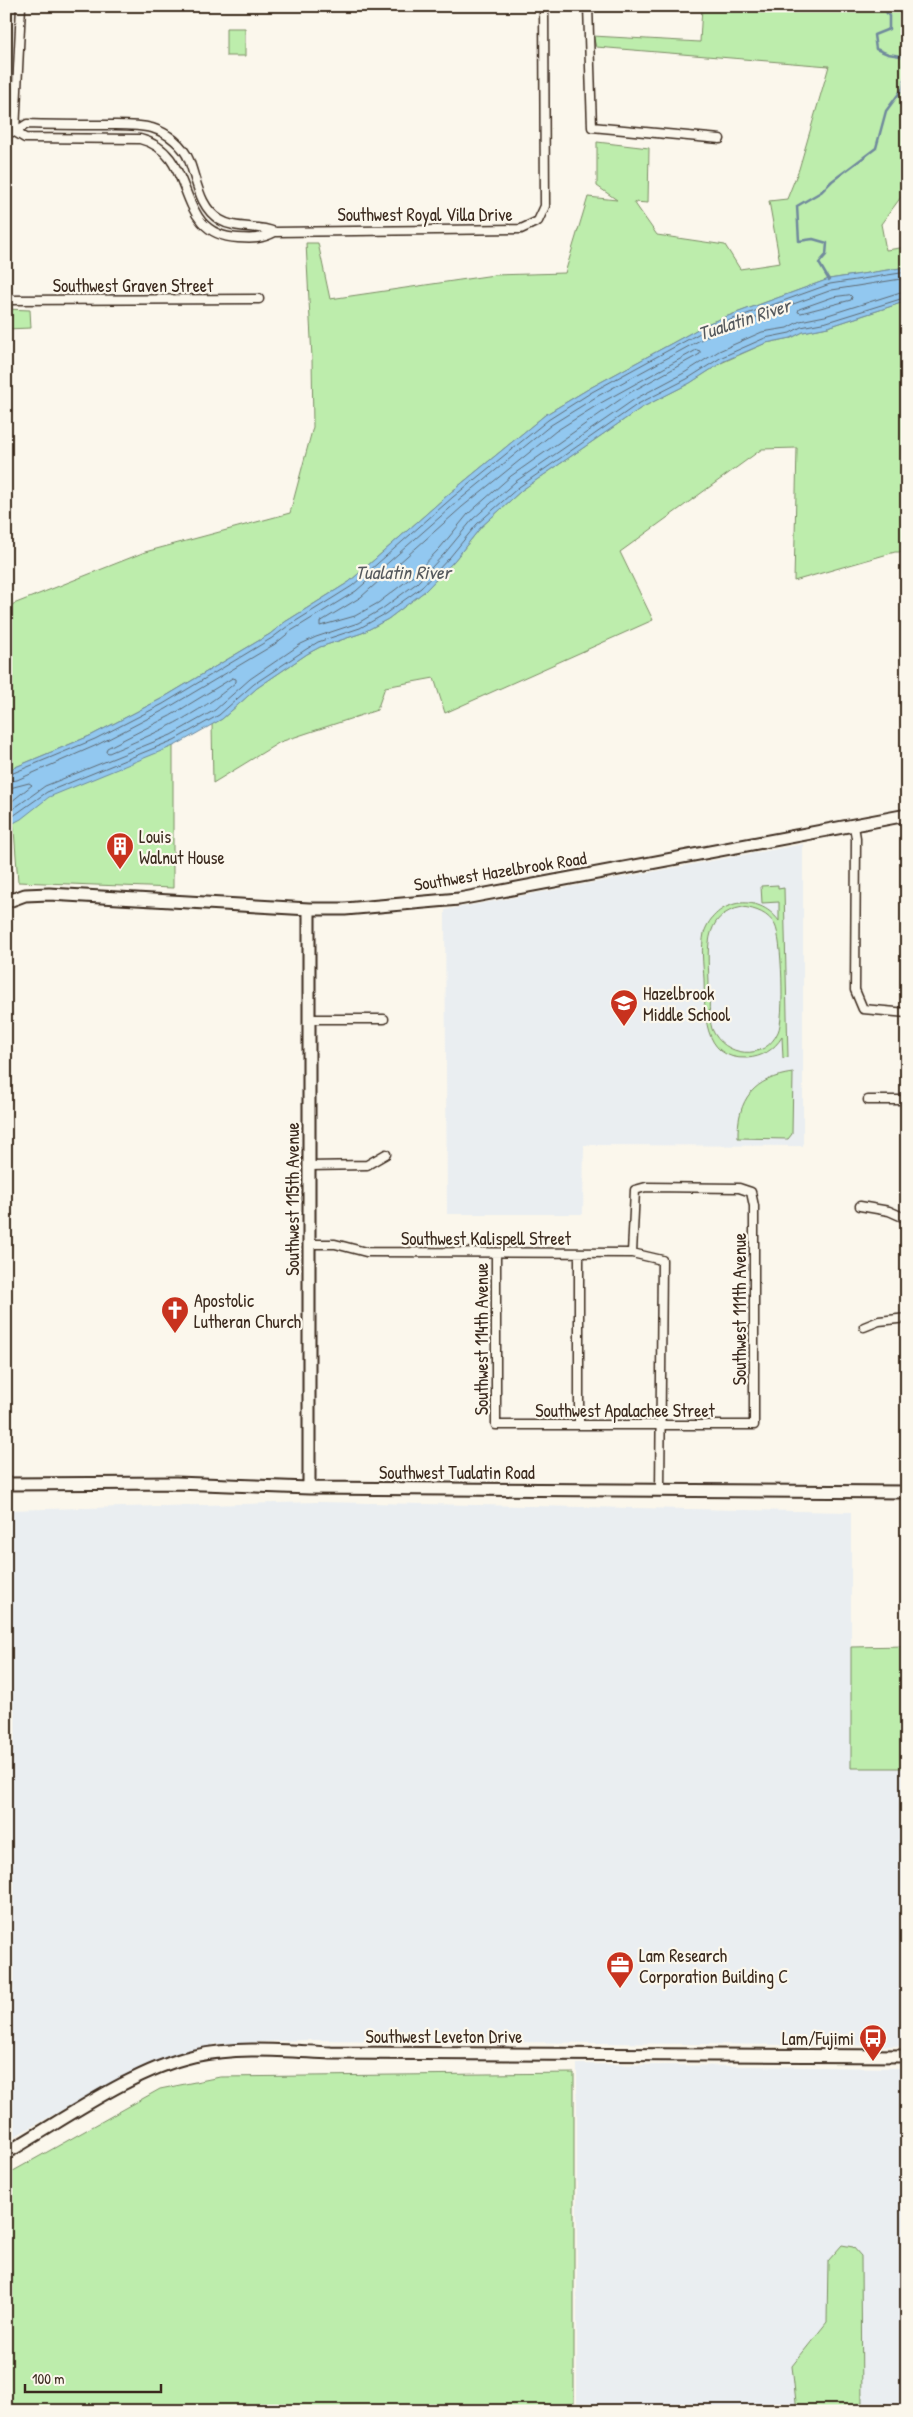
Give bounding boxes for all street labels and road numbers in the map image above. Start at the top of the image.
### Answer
street label: Southwest Royal Villa Drive [337,202,513,227]
street label: Southwest Graven Street [53,273,214,298]
street label: Southwest Hazelbrook Road [412,845,588,897]
street label: Southwest 115th Avenue [280,1122,305,1276]
street label: Southwest Kalispell Street [401,1226,572,1251]
street label: Southwest 111th Avenue [727,1233,752,1385]
street label: Southwest 114th Avenue [469,1263,494,1415]
street label: Southwest Apalachee Street [535,1398,716,1423]
street label: Southwest Tualatin Road [379,1460,535,1485]
street label: Southwest Leveton Drive [365,2024,523,2049]

